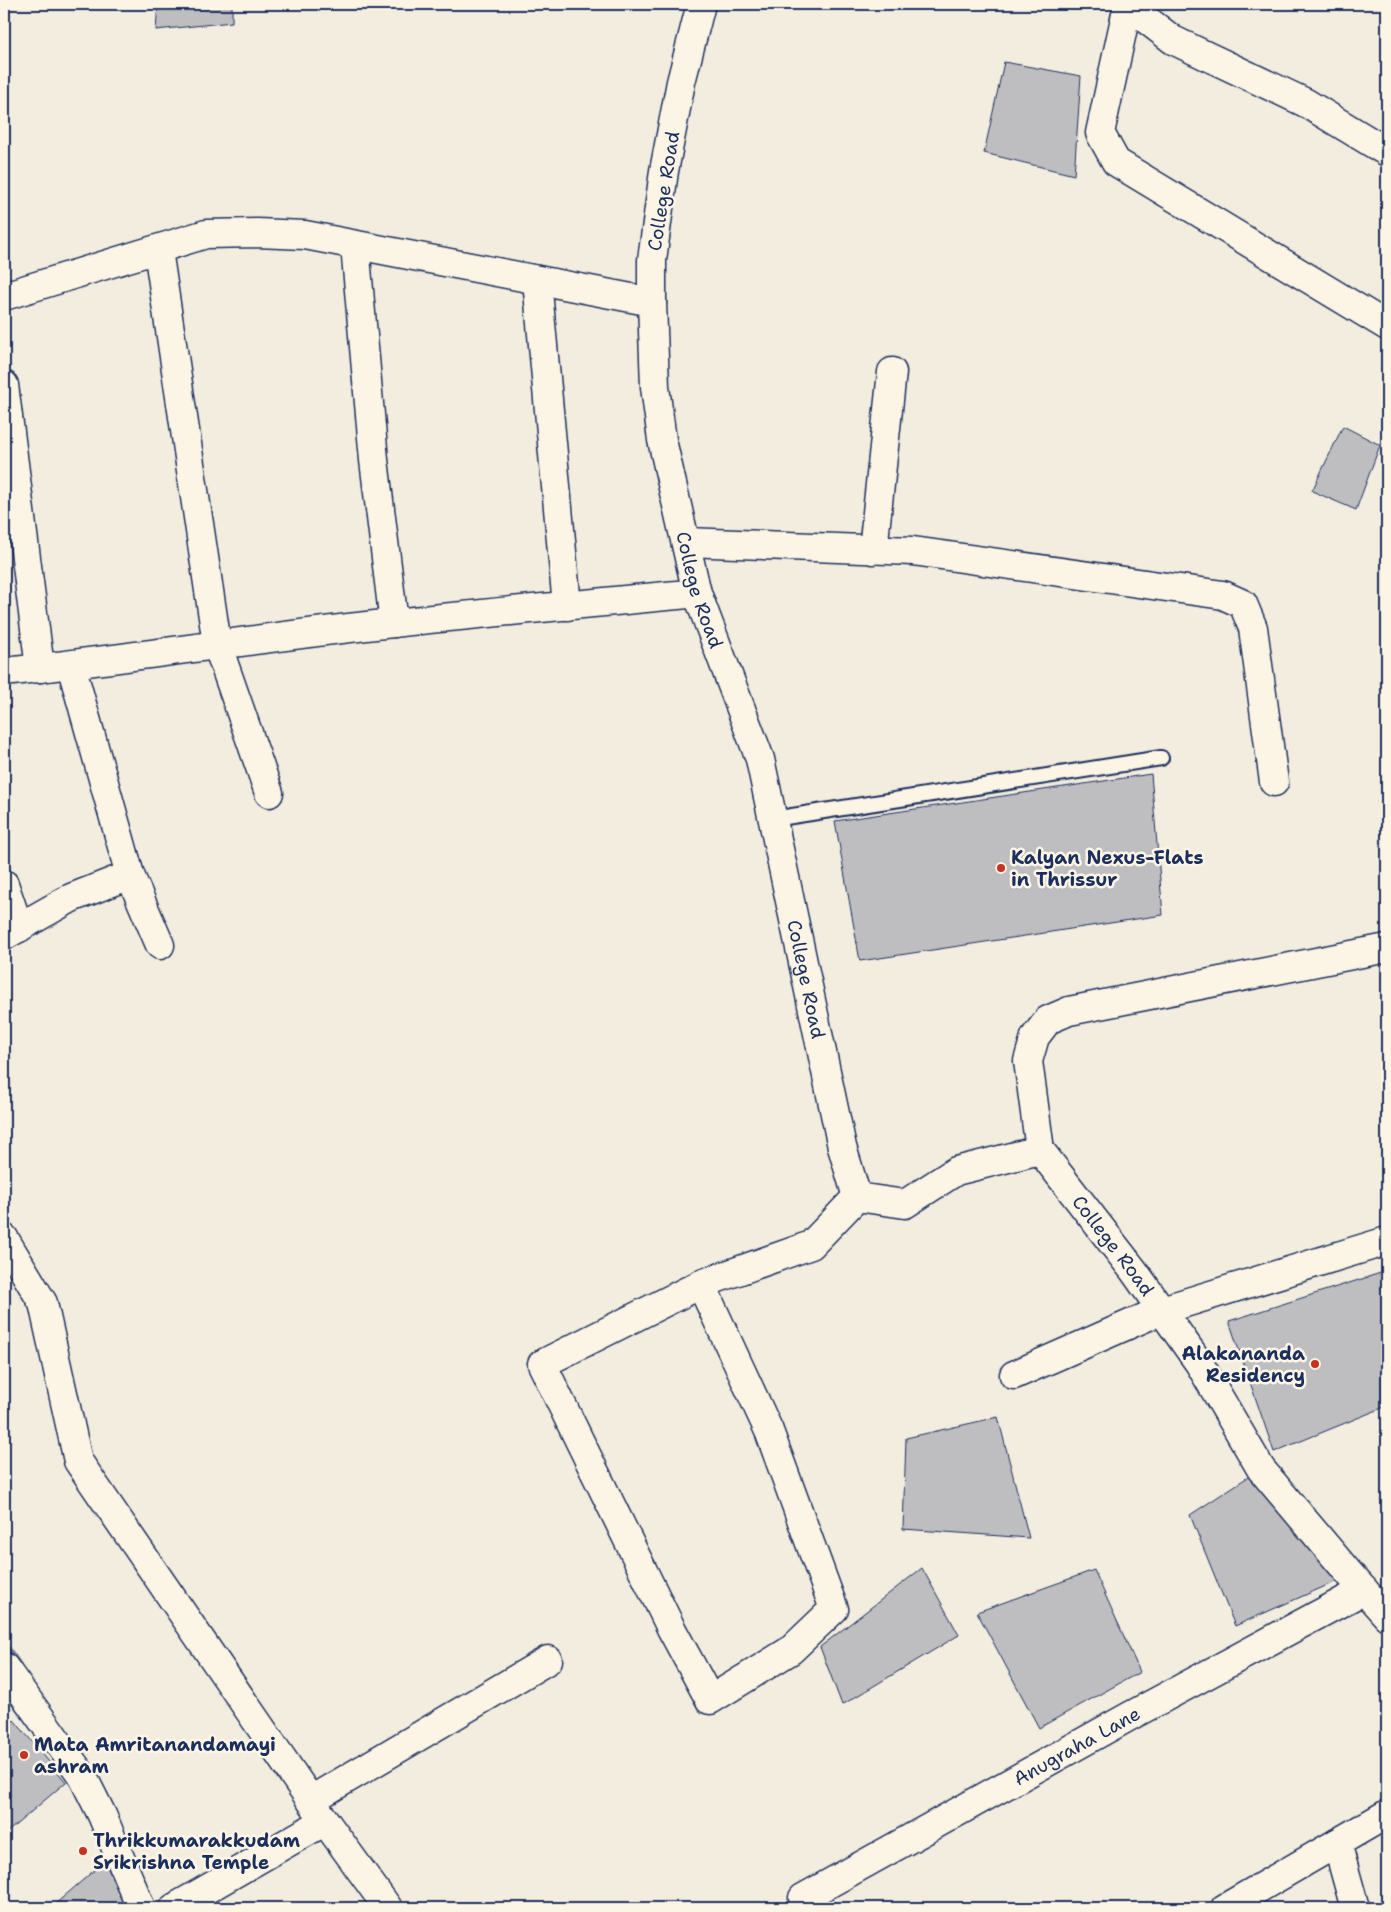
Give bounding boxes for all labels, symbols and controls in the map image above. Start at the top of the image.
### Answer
street label: College Road [642,129,685,253]
street label: College Road [670,529,729,652]
place label: Kalyan Nexus-Flats in Thrissur [1011,845,1204,892]
marker: Kalyan Nexus-Flats in Thrissur [995,862,1007,874]
street label: College Road [781,918,831,1041]
street label: College Road [1067,1190,1160,1301]
place label: Alakananda Residency [1182,1341,1305,1388]
marker: Alakananda Residency [1309,1358,1321,1370]
street label: Anugraha Lane [1009,1701,1145,1791]
place label: Mata Amritanandamayi ashram [34,1732,276,1779]
marker: Mata Amritanandamayi ashram [18,1749,30,1761]
place label: Thrikkumarakkudam Srikrishna Temple [93,1828,300,1875]
marker: Thrikkumarakkudam Srikrishna Temple [77,1845,89,1857]

